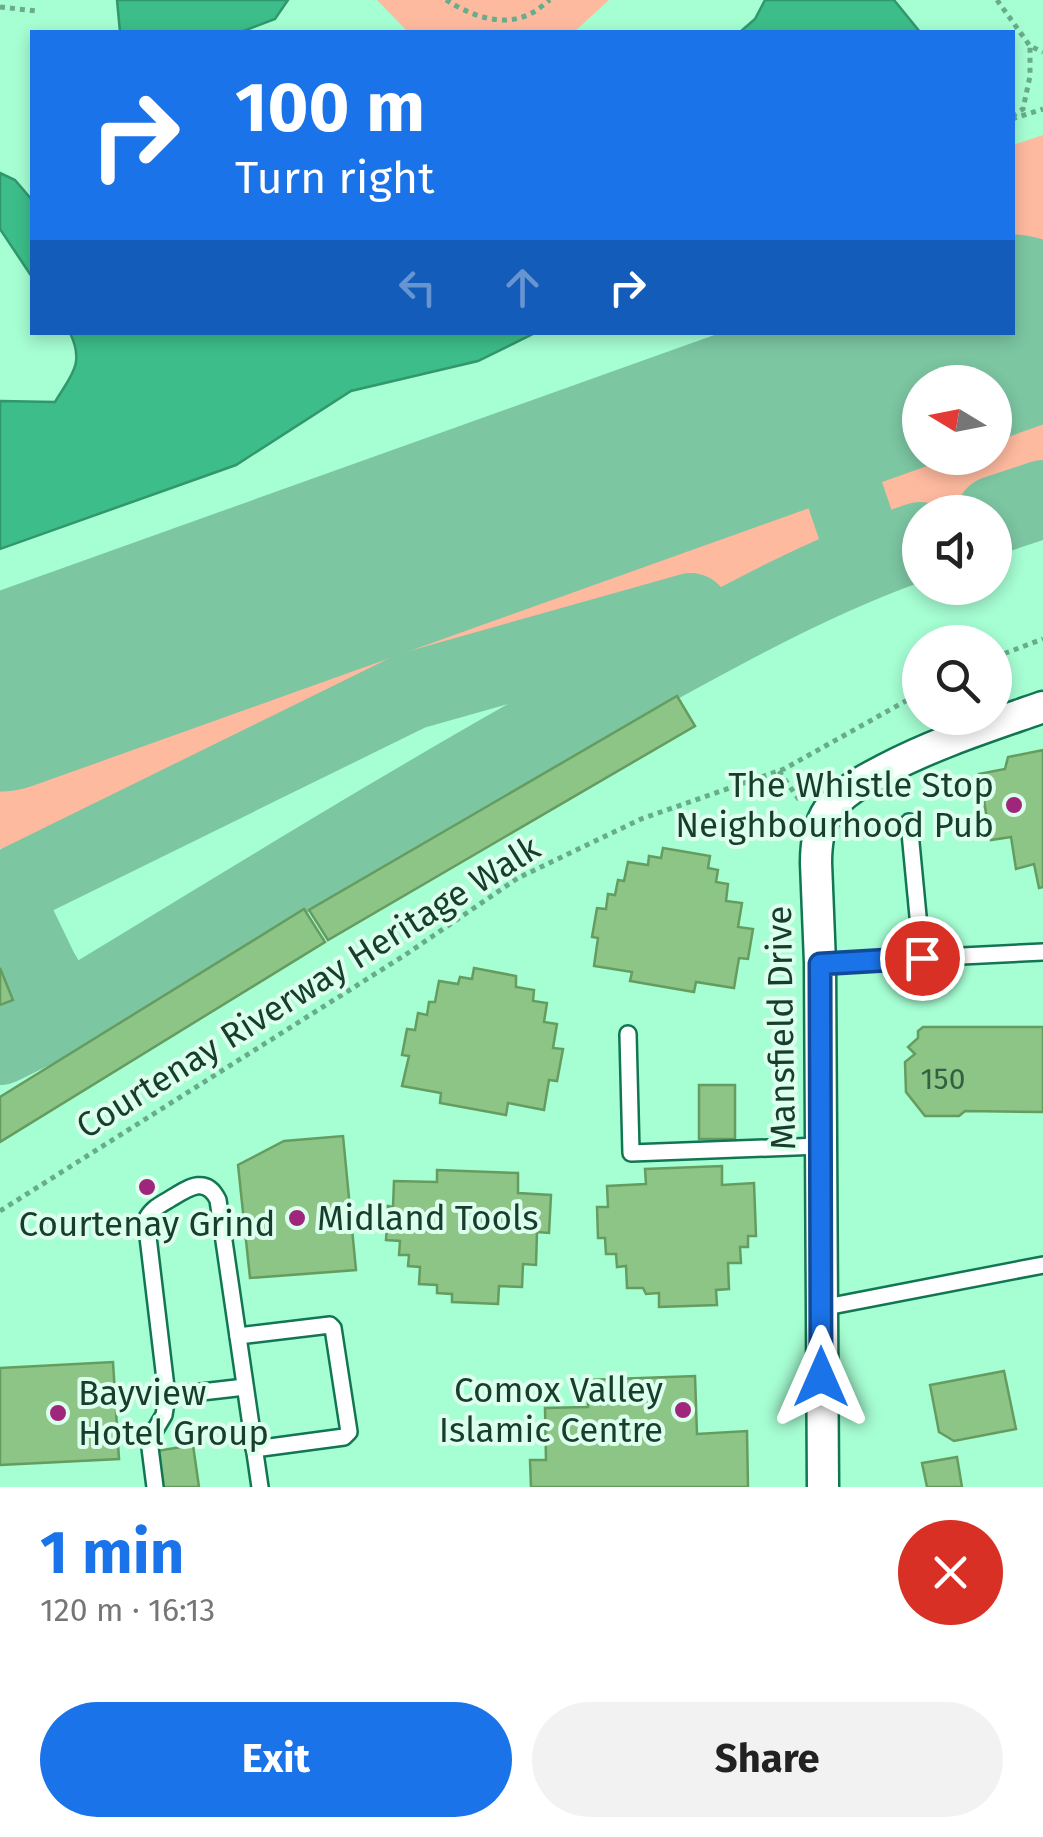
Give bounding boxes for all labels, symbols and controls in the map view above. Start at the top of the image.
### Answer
text: 100 m [235,66,425,150]
icon: right [70,70,200,200]
text: Turn right [235,151,434,205]
icon: left [390,260,445,315]
icon: ahead [495,260,550,315]
icon: right [600,260,655,315]
north arrow [902,365,1012,475]
map controls [902,365,1012,735]
button: sound [902,495,1012,605]
button: search [902,625,1012,735]
place label: The Whistle Stop Neighbourhood Pub [675,764,994,846]
marker: The Whistle Stop Neighbourhood Pub [1003,794,1025,816]
street label: Courtenay Riverway Heritage Walk [69,827,547,1147]
street label: Mansfield Drive [758,905,804,1151]
pin [880,916,965,1001]
icon: arrive [895,931,950,986]
house number: 150 [921,1061,965,1097]
marker: Courtenay Grind [136,1176,158,1198]
place label: Midland Tools [317,1197,539,1239]
place label: Courtenay Grind [19,1203,275,1245]
marker: Midland Tools [286,1207,308,1229]
position arrow [769,1325,873,1429]
place label: Comox Valley Islamic Centre [439,1369,663,1451]
place label: Bayview Hotel Group [78,1372,269,1454]
marker: Comox Valley Islamic Centre [672,1399,694,1421]
marker: Bayview Hotel Group [47,1402,69,1424]
text: 1 min [40,1517,184,1589]
button: close [898,1520,1003,1625]
text: 120 m · 16:13 [40,1591,215,1629]
button: Exit [40,1702,512,1817]
button: Share [532,1702,1003,1817]

